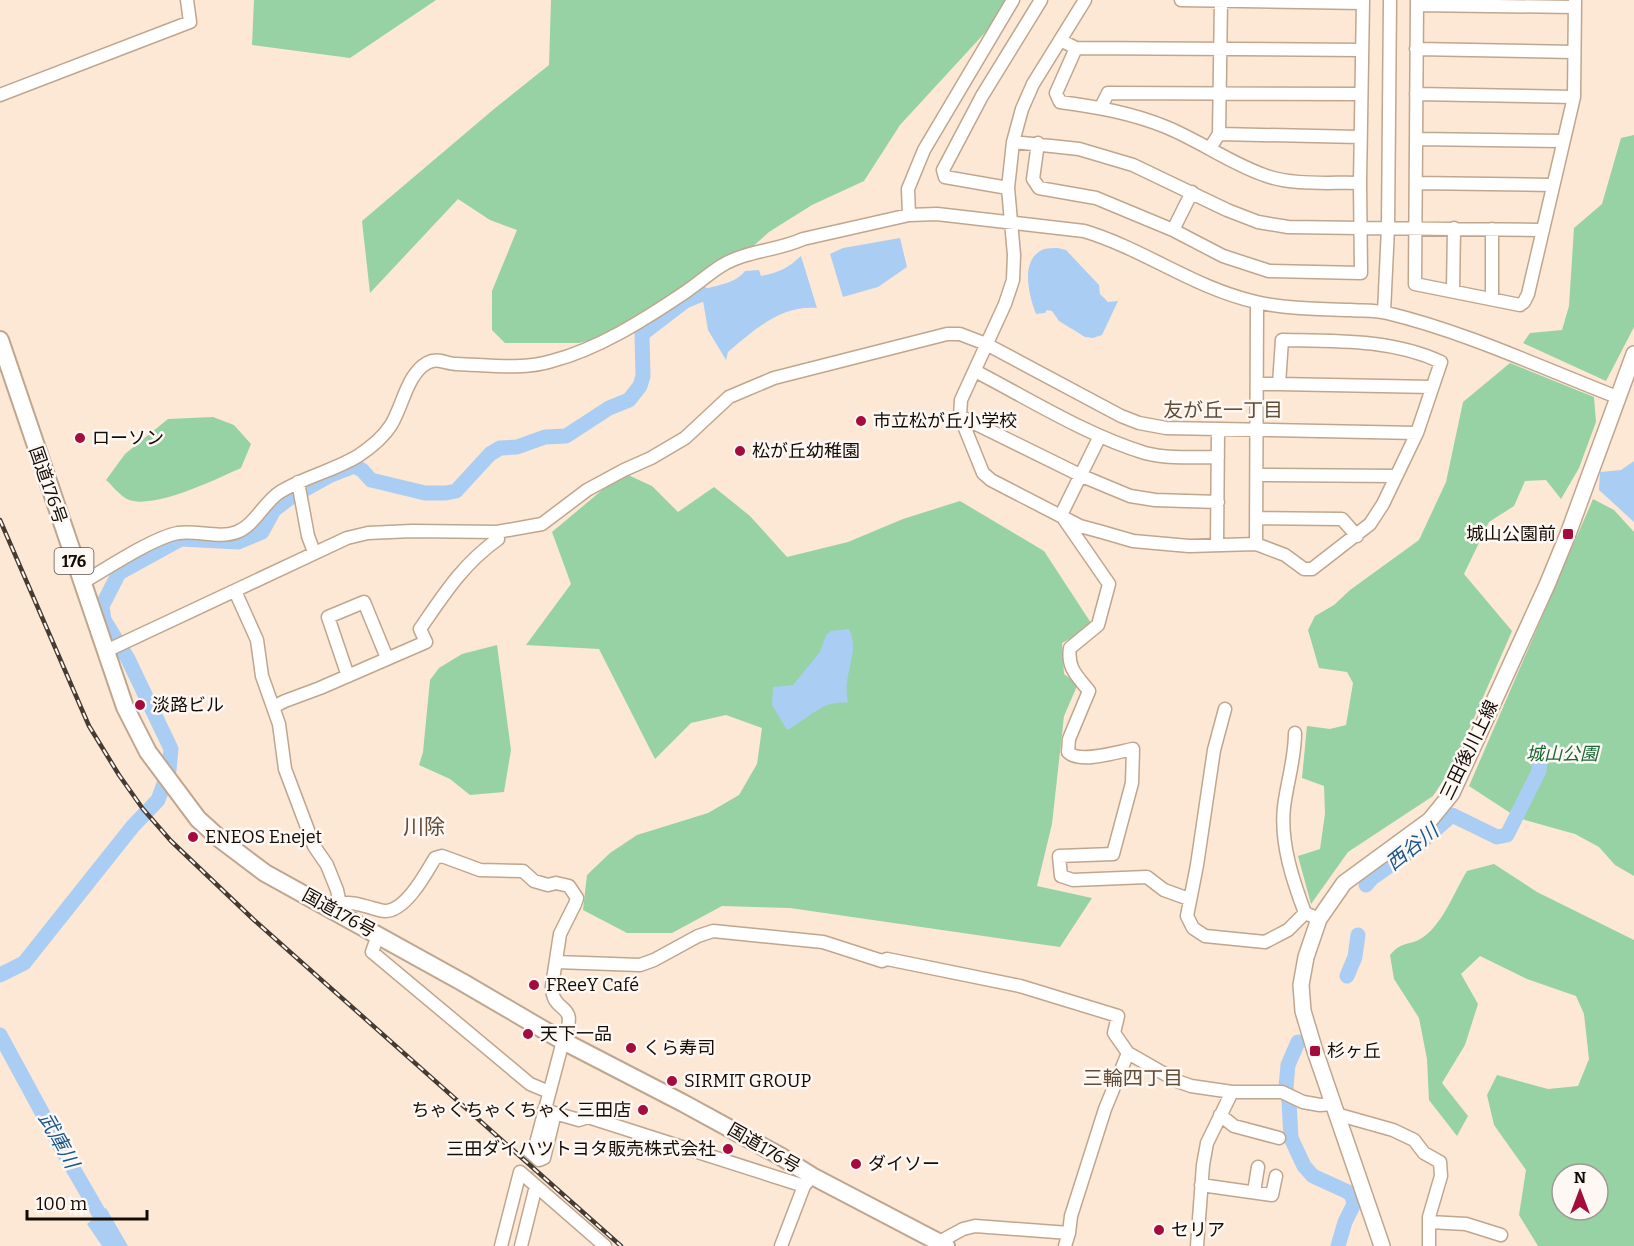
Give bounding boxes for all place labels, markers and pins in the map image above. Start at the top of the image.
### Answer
place label: 市立松が丘小学校 [873,410,1017,432]
marker: 市立松が丘小学校 [854,414,868,428]
place label: ローソン [92,427,164,449]
marker: ローソン [73,431,87,445]
place label: 松が丘幼稚園 [752,440,860,462]
marker: 松が丘幼稚園 [733,444,747,458]
place label: 城山公園前 [1466,523,1556,545]
marker: 城山公園前 [1561,527,1575,541]
place label: 淡路ビル [152,694,224,716]
marker: 淡路ビル [133,698,147,712]
place label: ENEOS Enejet [205,826,322,848]
marker: ENEOS Enejet [186,830,200,844]
place label: FReeY Café [546,974,639,996]
marker: FReeY Café [527,978,541,992]
place label: 天下一品 [540,1023,612,1045]
marker: 天下一品 [521,1027,535,1041]
place label: くら寿司 [643,1037,715,1059]
place label: 杉ヶ丘 [1327,1040,1381,1062]
marker: くら寿司 [624,1041,638,1055]
marker: 杉ヶ丘 [1308,1044,1322,1058]
place label: SIRMIT GROUP [684,1070,811,1092]
marker: SIRMIT GROUP [665,1074,679,1088]
place label: ちゃくちゃくちゃく 三田店 [411,1099,631,1121]
marker: ちゃくちゃくちゃく 三田店 [636,1103,650,1117]
place label: 三田ダイハツトヨタ販売株式会社 [446,1138,716,1160]
marker: 三田ダイハツトヨタ販売株式会社 [721,1142,735,1156]
place label: ダイソー [868,1153,940,1175]
marker: ダイソー [849,1157,863,1171]
place label: セリア [1171,1219,1225,1241]
marker: セリア [1152,1223,1166,1237]

